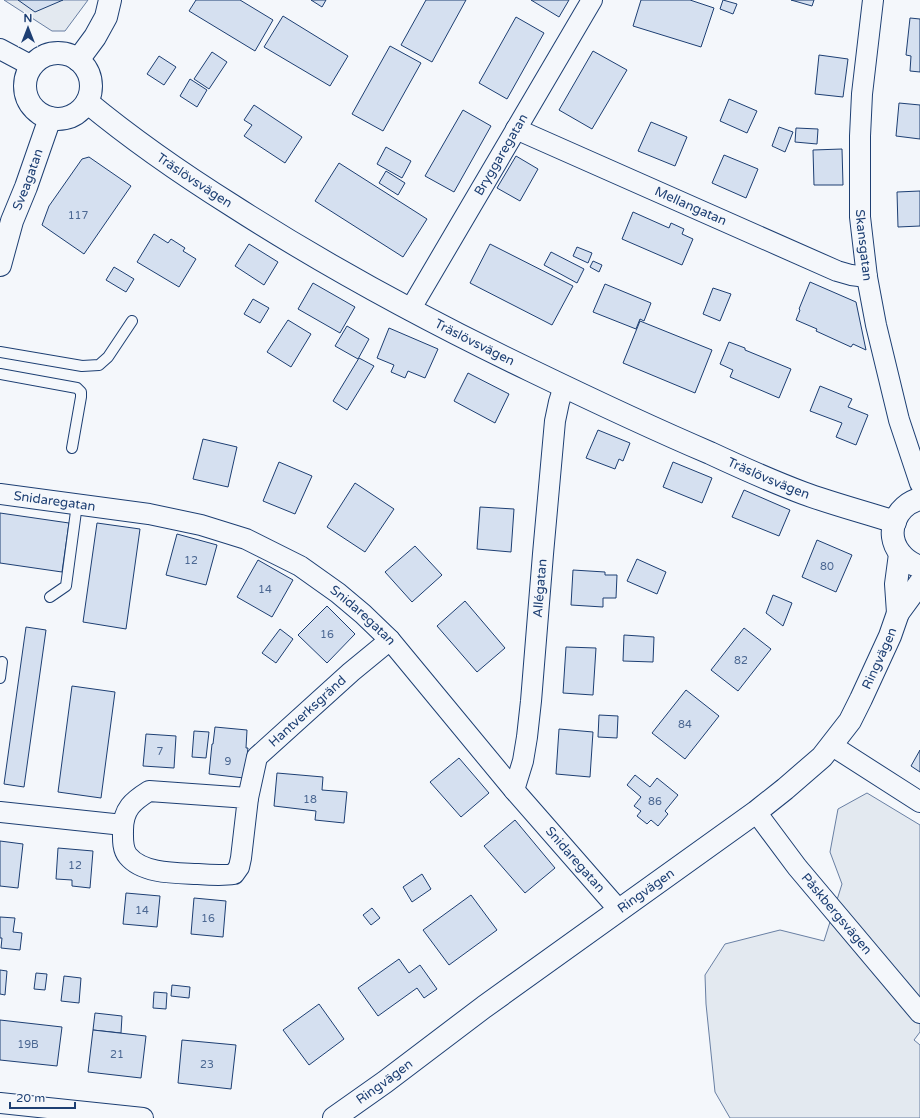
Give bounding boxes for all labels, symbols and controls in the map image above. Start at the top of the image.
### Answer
north arrow [8,8,48,48]
text: N [24,12,32,25]
street label: Bryggaregatan [471,111,531,199]
street label: Sveagatan [9,147,47,213]
street label: Träslövsvägen [153,150,235,211]
street label: Mellangatan [652,183,729,229]
house number: 117 [68,209,88,222]
street label: Skansgatan [852,209,875,282]
street label: Träslövsvägen [432,316,517,369]
street label: Träslövsvägen [725,454,812,503]
street label: Snidaregatan [13,488,96,515]
house number: 12 [184,554,198,567]
street label: Allégatan [530,558,551,618]
house number: 80 [820,560,834,573]
street label: Snidaregatan [327,582,399,649]
house number: 14 [258,583,272,596]
street label: Ringvägen [859,626,900,692]
house number: 16 [320,628,334,641]
house number: 82 [734,654,748,667]
street label: Hantverksgränd [265,672,349,750]
house number: 84 [678,718,692,731]
house number: 7 [157,745,164,758]
house number: 9 [225,755,232,768]
house number: 18 [303,793,317,806]
house number: 86 [648,795,662,808]
street label: Snidaregatan [542,823,608,896]
house number: 12 [68,859,82,872]
street label: Ringvägen [614,865,678,917]
street label: Påskbergsvägen [798,870,875,958]
house number: 14 [135,904,149,917]
house number: 16 [201,912,215,925]
house number: 19B [17,1038,39,1051]
house number: 21 [110,1048,124,1061]
street label: Ringvägen [353,1056,416,1108]
house number: 23 [200,1058,214,1071]
scale bar [10,1084,75,1110]
text: 20 m [16,1091,45,1105]

